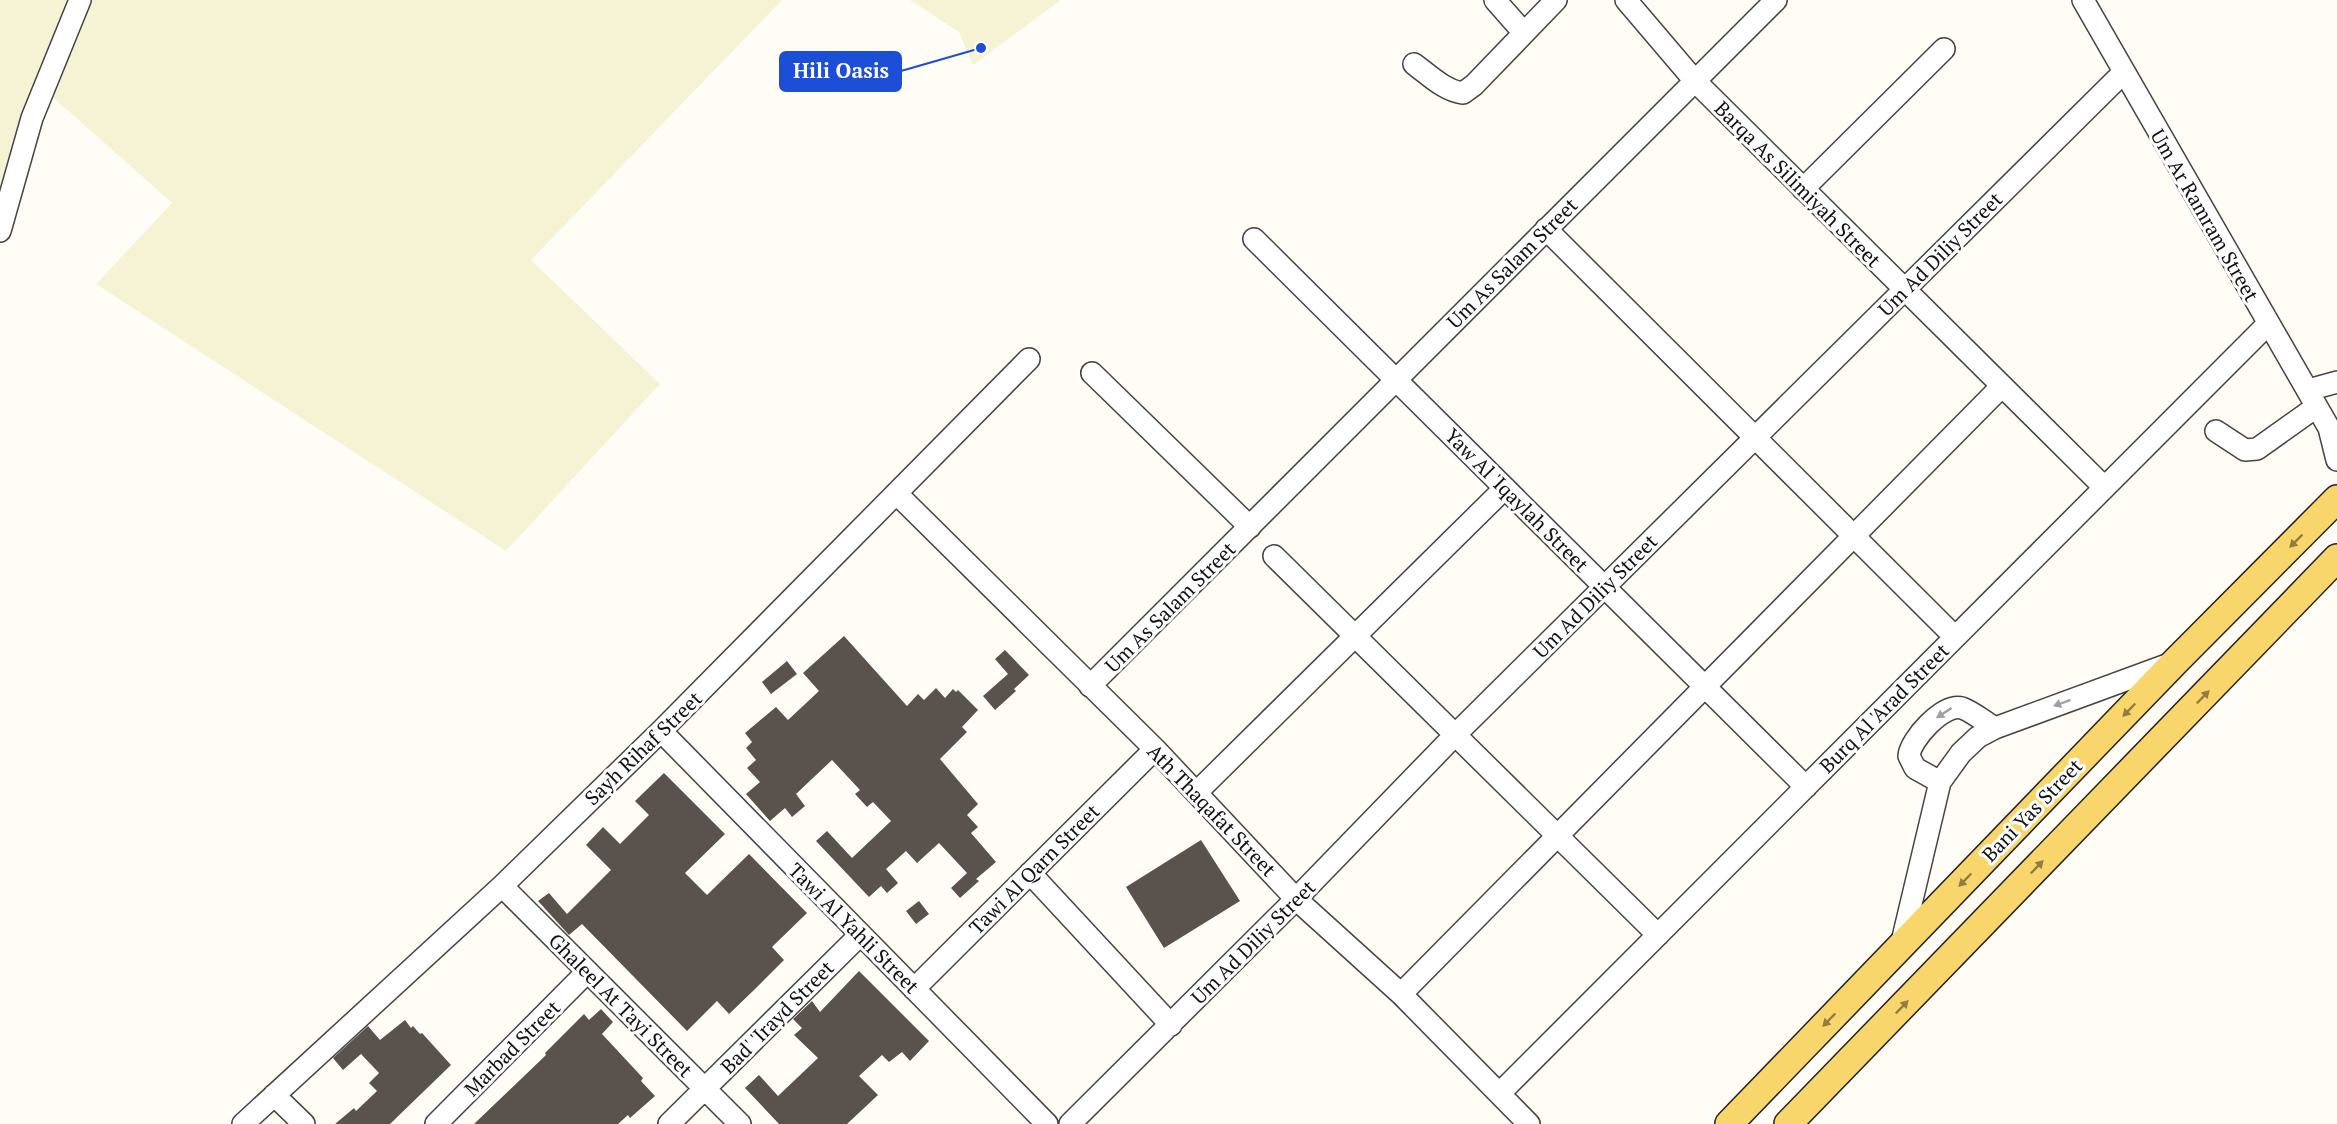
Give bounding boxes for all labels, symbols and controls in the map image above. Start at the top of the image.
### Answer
callout: Hili Oasis [780,52,901,91]
text: Hili Oasis [793,56,889,84]
street label: Barqa As Silimiyah Street [1709,95,1888,274]
street label: Um Ar Ramram Street [2145,124,2266,307]
street label: Um Ad Diliy Street [1872,186,2008,322]
street label: Um As Salam Street [1441,191,1584,334]
street label: Yaw Al 'Iqaylah Street [1439,422,1595,578]
street label: Um Ad Diliy Street [1527,528,1663,664]
one-way arrow [2289,533,2303,547]
street label: Um As Salam Street [1099,535,1242,678]
street label: Burq Al 'Arad Street [1813,637,1955,779]
street label: Sayh Rihaf Street [579,685,708,811]
one-way arrow [2195,690,2209,704]
one-way arrow [2053,699,2071,709]
one-way arrow [2122,702,2136,717]
one-way arrow [1935,708,1952,719]
street label: Ath Thaqafat Street [1142,738,1283,883]
street label: Bani Yas Street [1976,752,2088,867]
street label: Tawi Al Qarn Street [963,797,1106,940]
street label: Tawi Al Yahli Street [783,857,926,1000]
one-way arrow [2030,860,2044,874]
one-way arrow [1958,873,1972,887]
street label: Um Ad Diliy Street [1185,874,1321,1010]
street label: Ghaleel At Tayi Street [543,927,699,1083]
street label: Bad' 'Irayd Street [714,954,840,1080]
street label: Marbad Street [458,994,566,1102]
one-way arrow [1894,1000,1908,1014]
one-way arrow [1822,1013,1836,1028]

